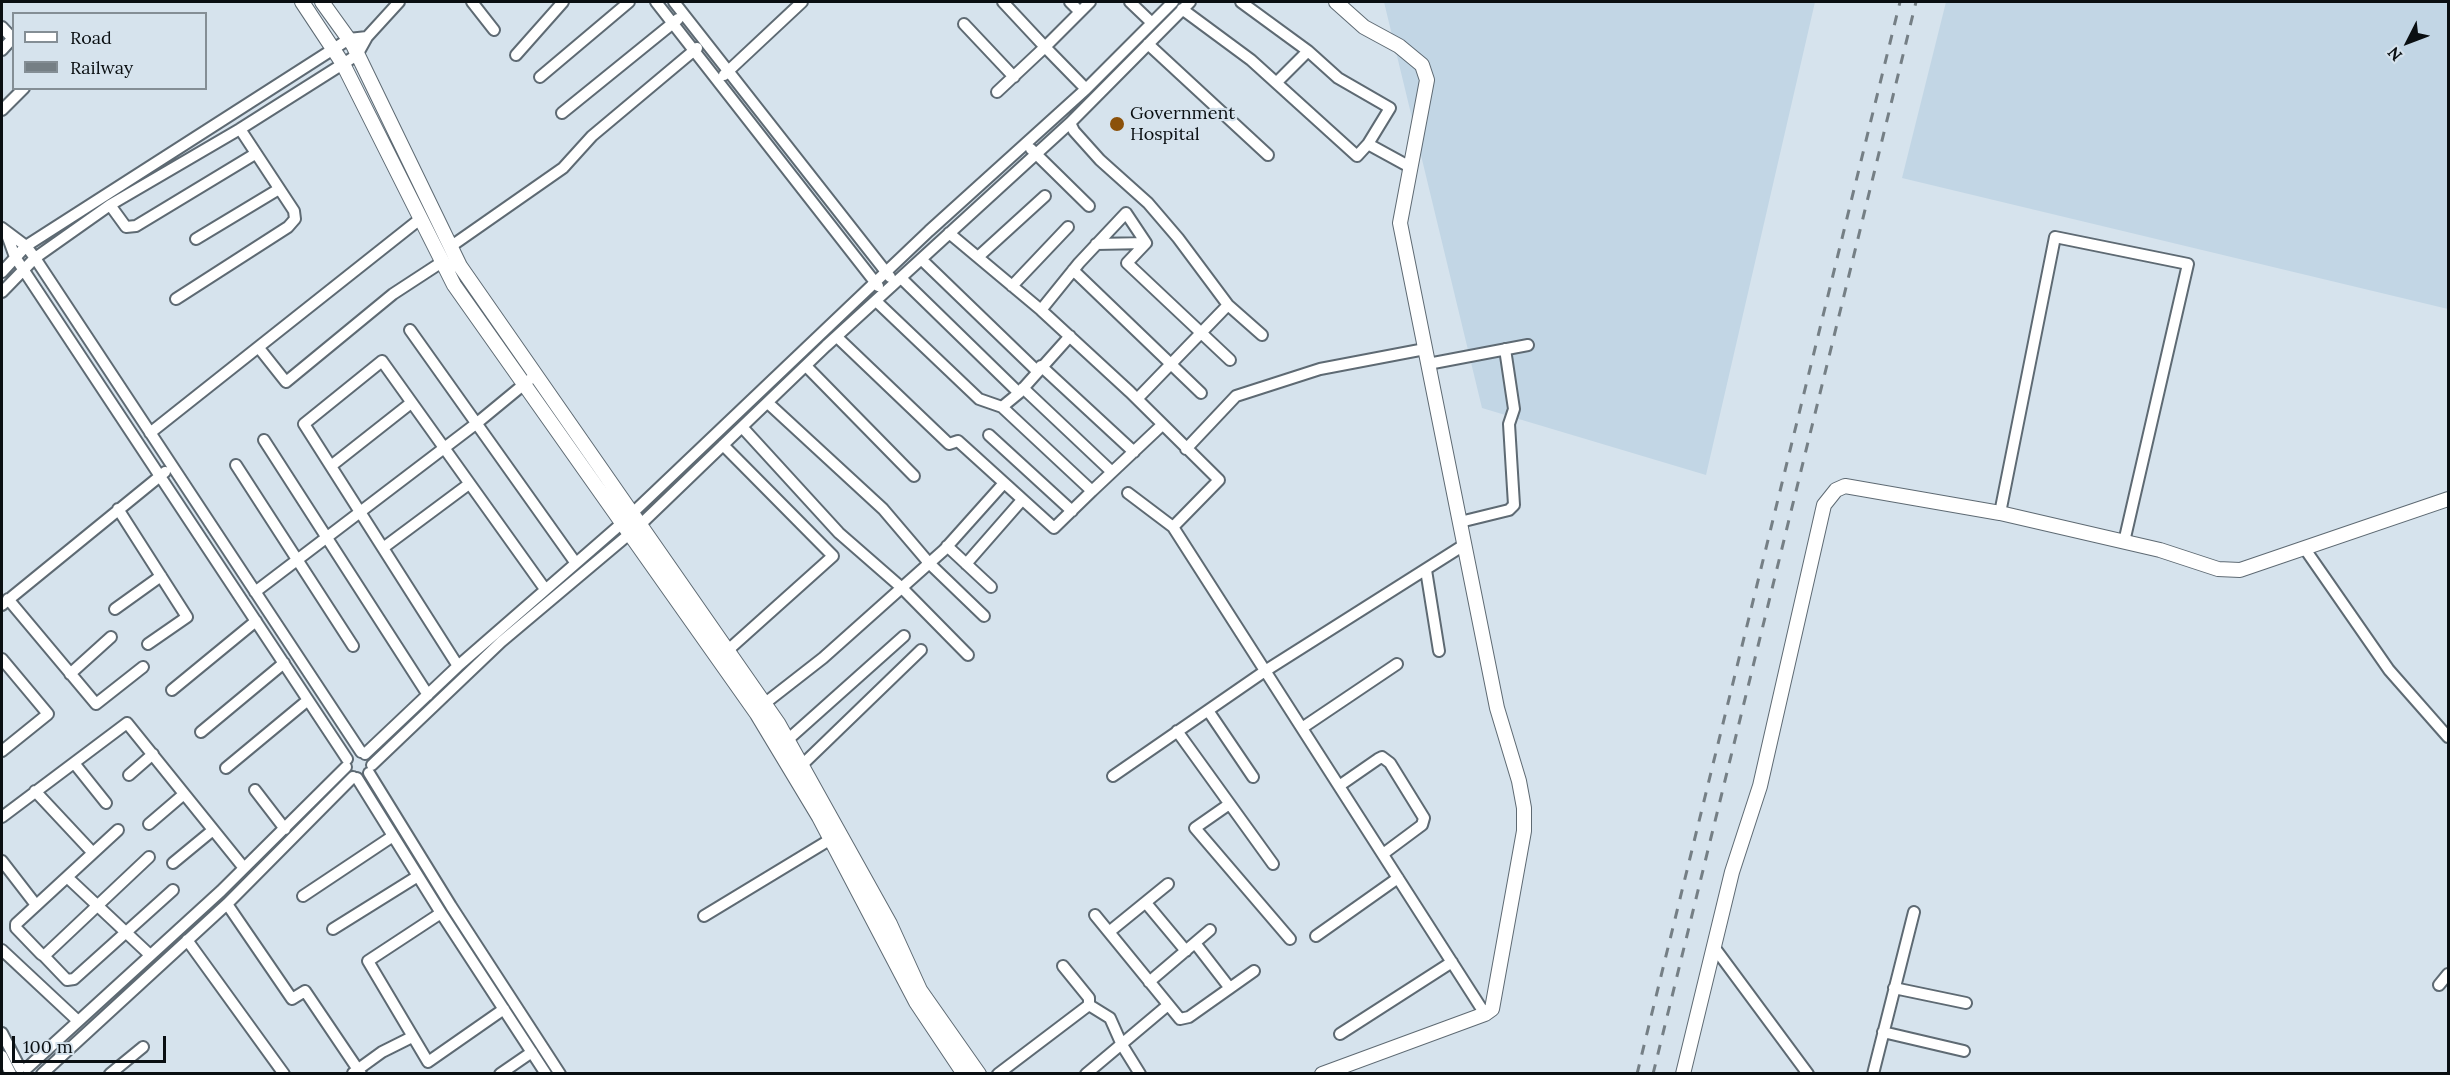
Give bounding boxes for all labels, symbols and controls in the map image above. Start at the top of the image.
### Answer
legend [12,12,207,90]
north arrow [2378,12,2438,72]
text: Road [70,26,112,49]
text: N [2383,43,2406,65]
text: Railway [70,56,133,79]
place label: Government Hospital [1130,103,1235,146]
marker: Government Hospital [1108,115,1126,133]
scale bar [15,1024,170,1062]
text: 100 m [23,1035,73,1058]

